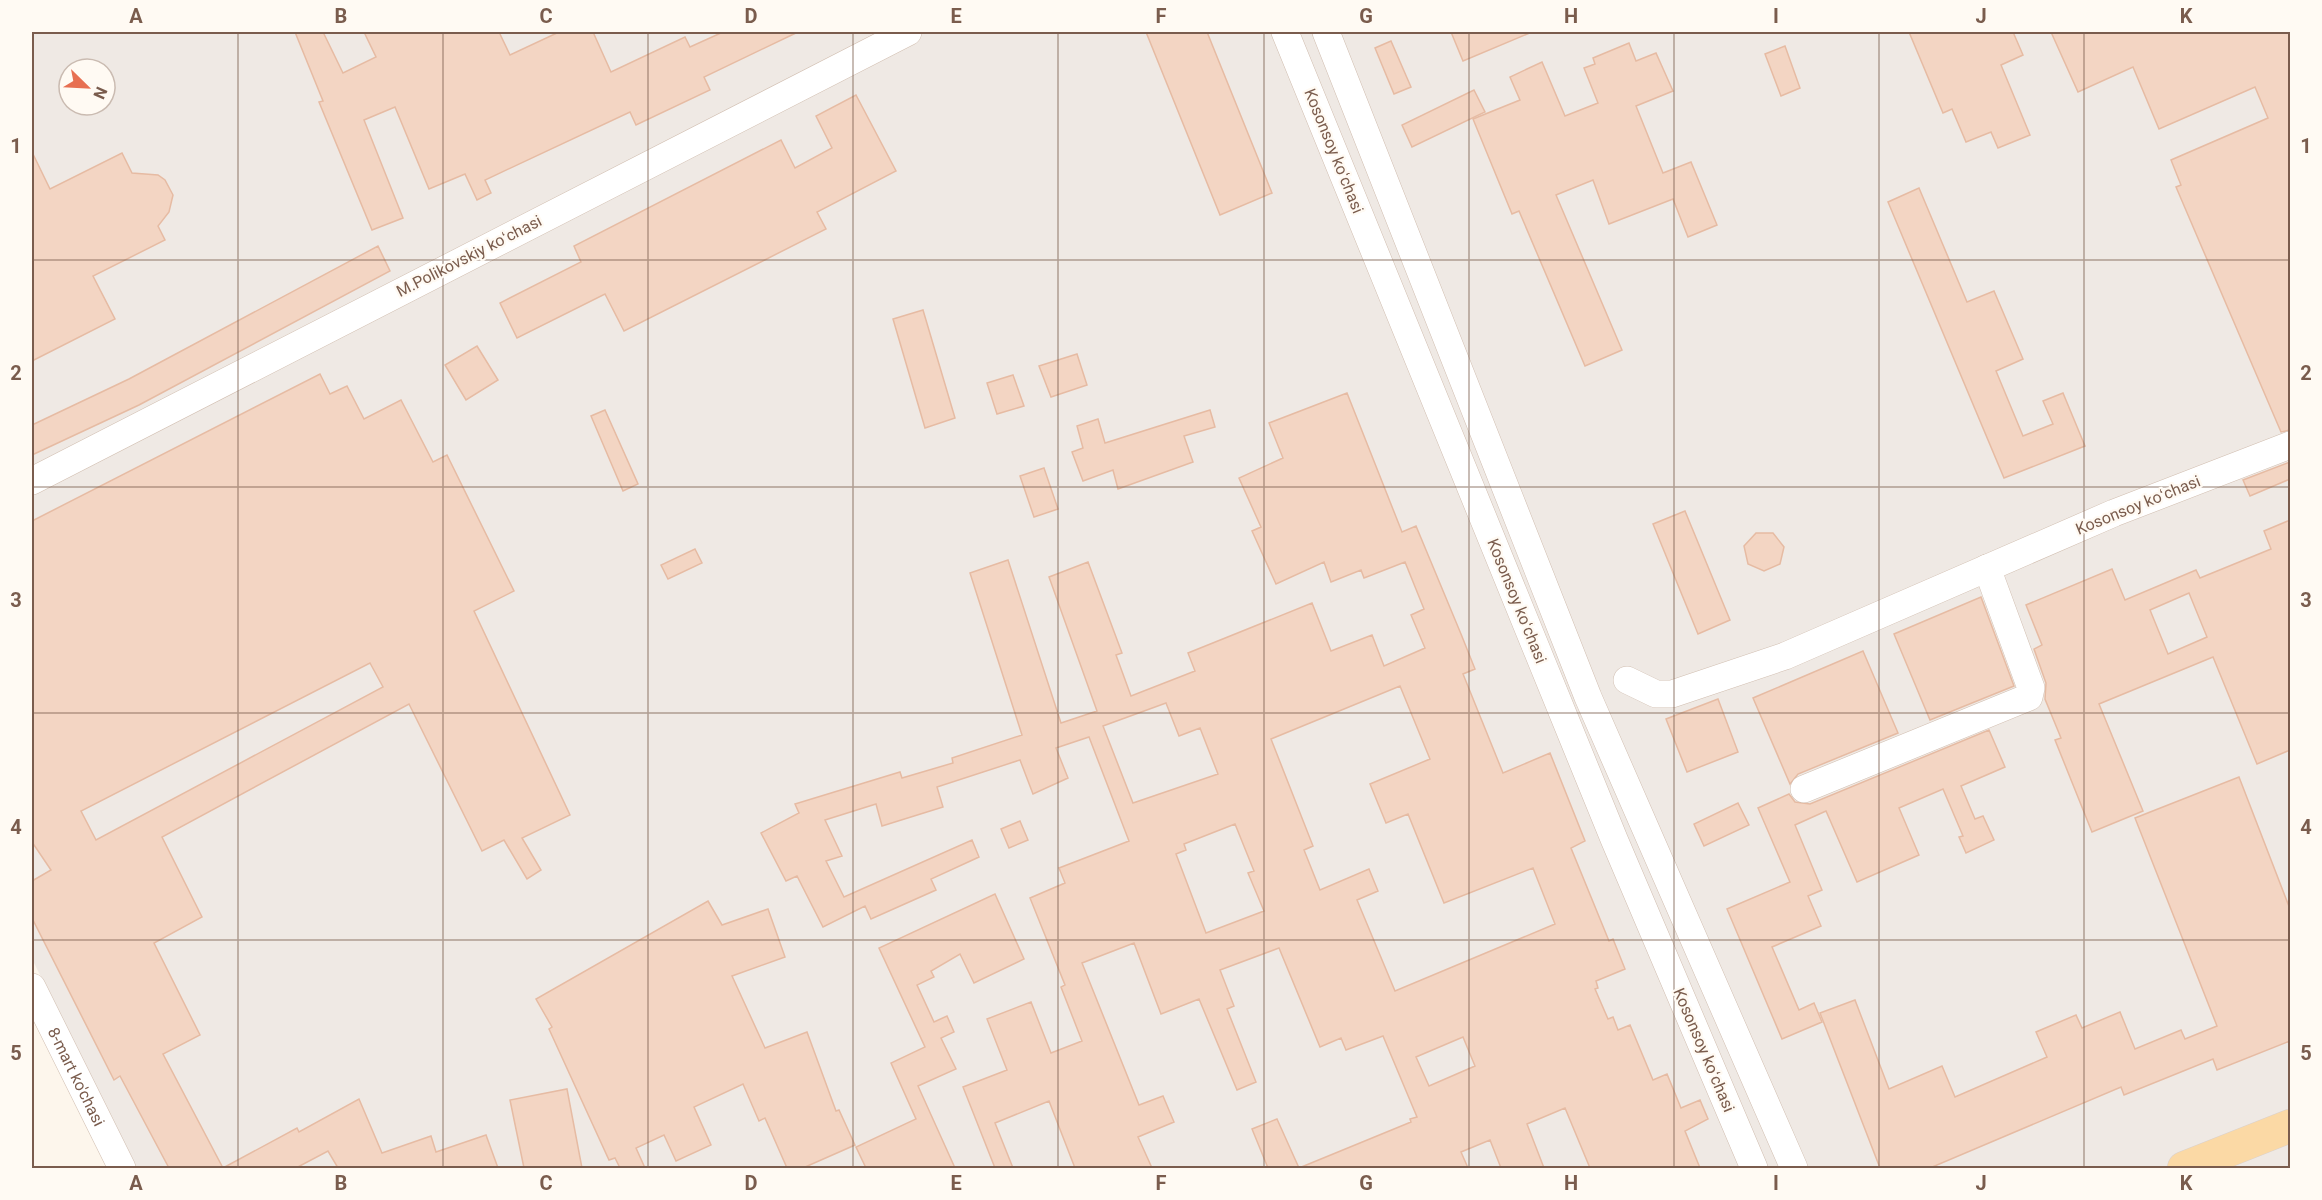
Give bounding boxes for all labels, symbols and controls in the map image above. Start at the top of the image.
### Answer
text: A [129,4,143,28]
text: B [335,4,347,28]
text: C [539,4,553,28]
text: D [745,4,758,28]
text: E [950,4,962,28]
text: F [1156,4,1167,28]
text: G [1359,4,1373,28]
text: H [1564,4,1578,28]
text: I [1773,4,1779,28]
text: J [1975,4,1987,28]
text: K [2180,4,2193,28]
north arrow [57,57,117,117]
text: N [89,84,111,102]
street label: Kosonsoy koʻchasi [1300,86,1368,216]
text: 1 [10,134,22,158]
text: 1 [2300,134,2312,158]
street label: M.Polikovskiy koʻchasi [393,211,545,301]
text: 2 [10,361,22,385]
text: 2 [2300,361,2312,385]
street label: Kosonsoy koʻchasi [2073,471,2203,539]
street label: Kosonsoy koʻchasi [1483,536,1551,666]
text: 3 [10,588,22,612]
text: 3 [2300,588,2312,612]
text: 4 [10,815,22,839]
text: 4 [2300,815,2312,839]
street label: Kosonsoy koʻchasi [1669,985,1739,1115]
street label: 8-mart ko'chasi [44,1024,109,1129]
text: 5 [10,1041,22,1065]
text: 5 [2300,1041,2312,1065]
text: A [129,1171,143,1195]
text: B [335,1171,347,1195]
text: C [539,1171,553,1195]
text: D [745,1171,758,1195]
text: E [950,1171,962,1195]
text: F [1156,1171,1167,1195]
text: G [1359,1171,1373,1195]
text: H [1564,1171,1578,1195]
text: I [1773,1171,1779,1195]
text: J [1975,1171,1987,1195]
text: K [2180,1171,2193,1195]

